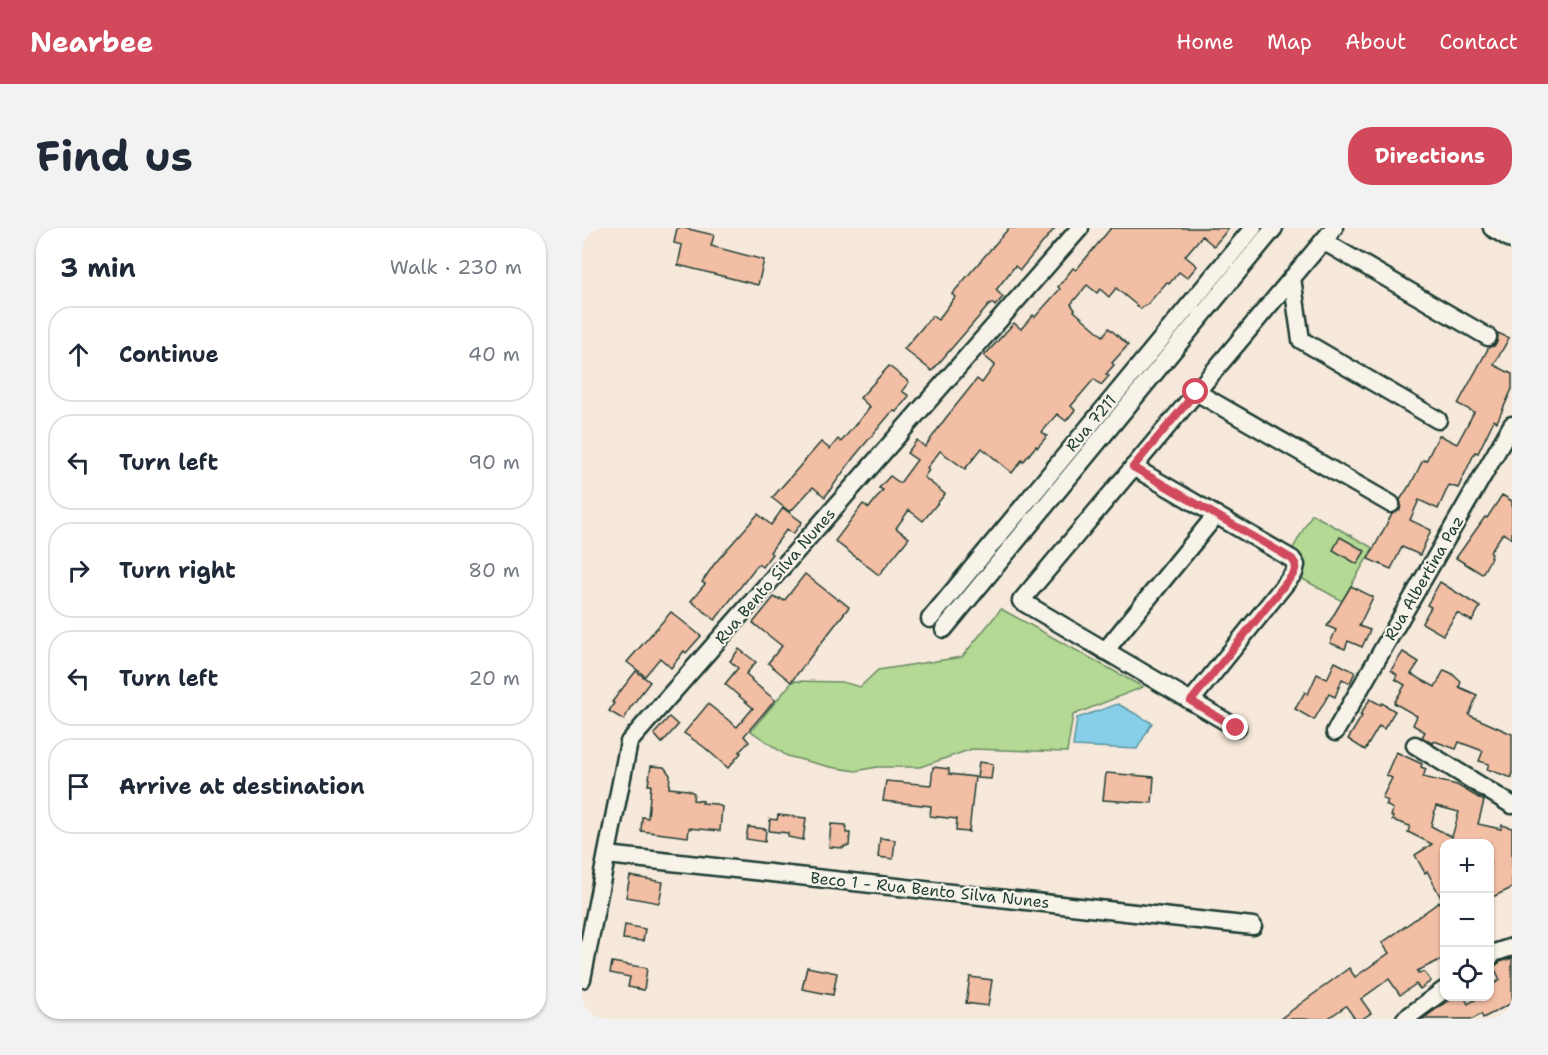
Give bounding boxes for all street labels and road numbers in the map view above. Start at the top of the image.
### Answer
street label: Rua 7211 [1061,390,1121,456]
street label: Rua Bento Silva Nunes [710,503,840,648]
street label: Rua Albertina Paz [1380,512,1468,644]
street label: Beco 1 - Rua Bento Silva Nunes [809,867,1051,913]

